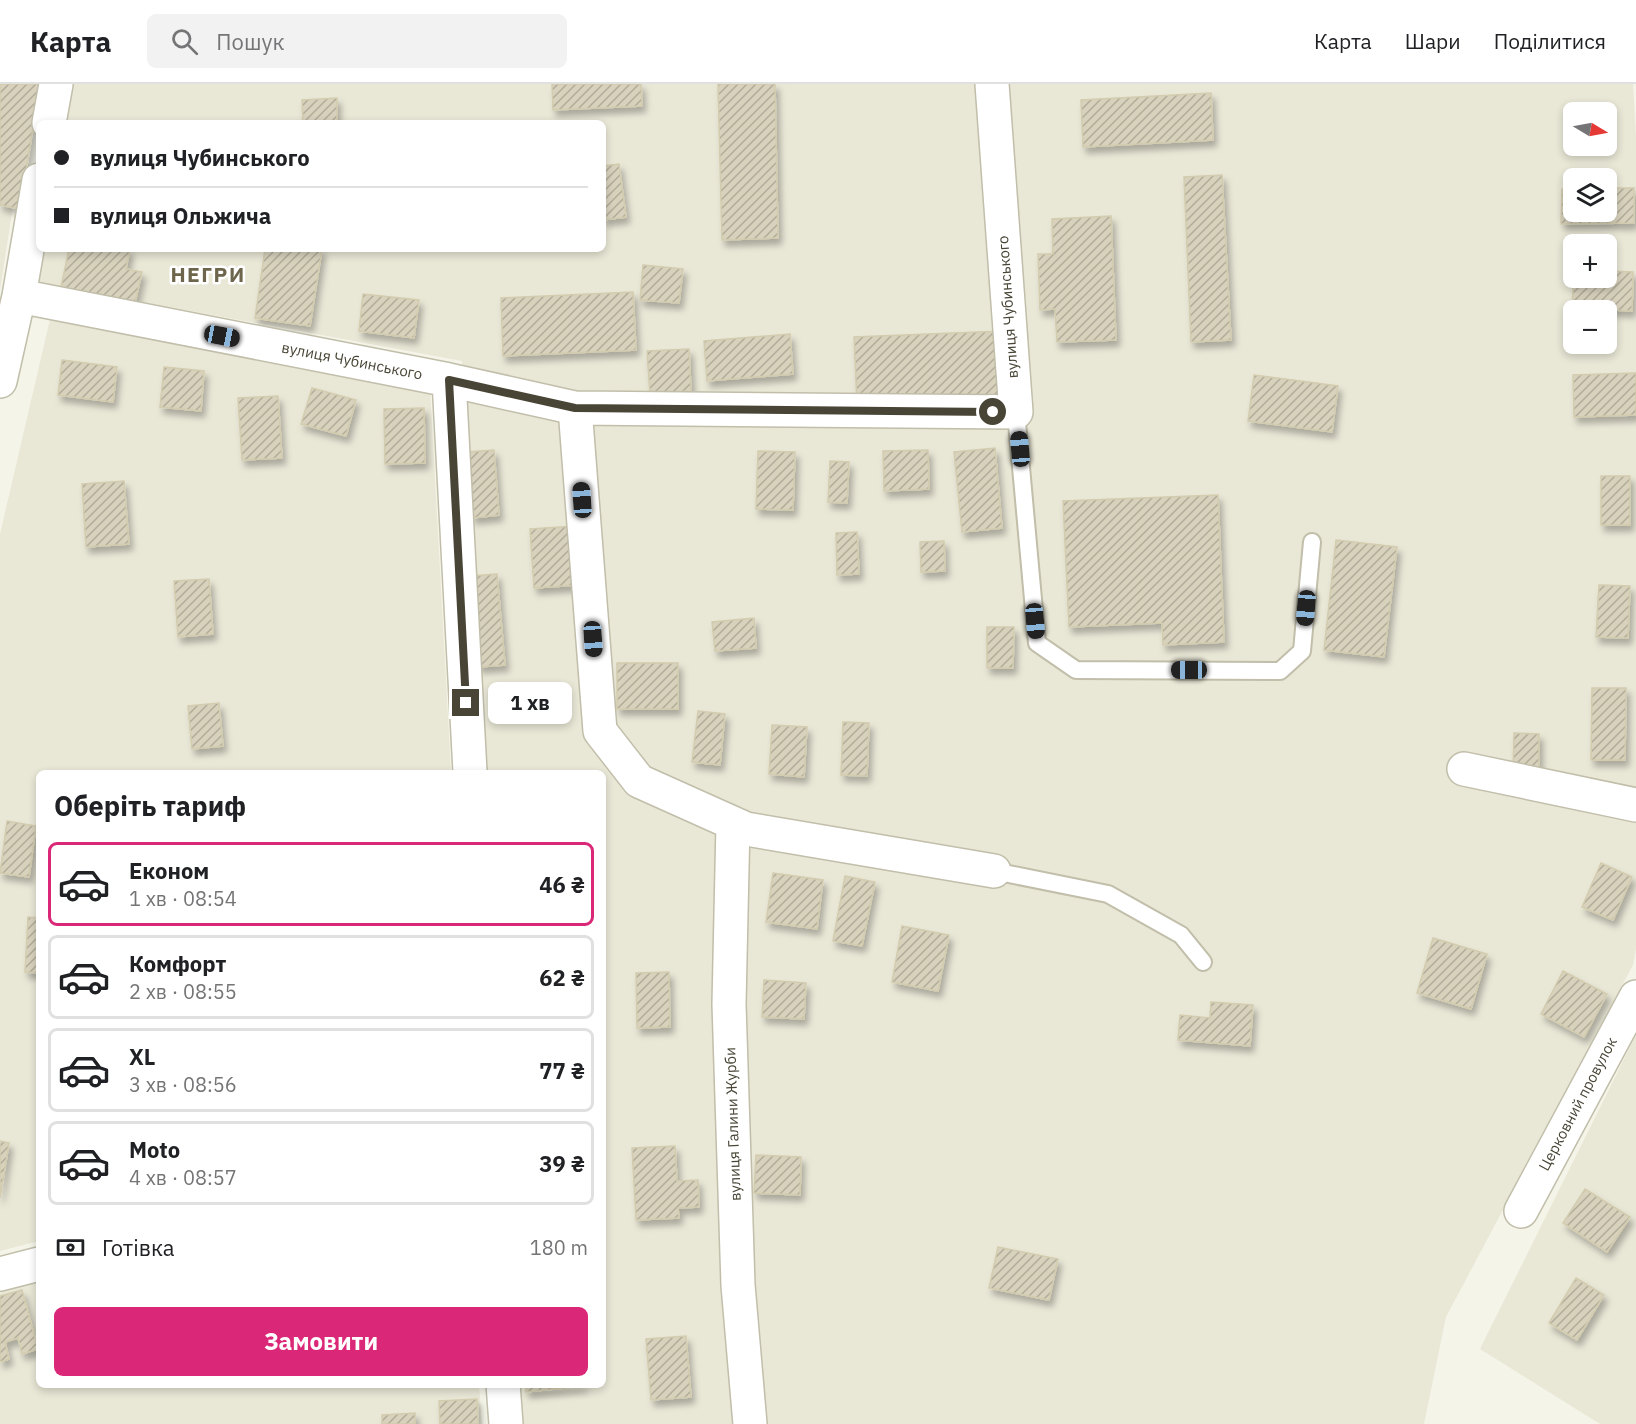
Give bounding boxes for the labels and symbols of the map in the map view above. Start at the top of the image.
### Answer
north arrow [1563,102,1617,156]
street label: вулиця Чубинського [993,235,1022,379]
district label: НЕГРИ [170,260,246,288]
car [203,324,241,348]
street label: вулиця Чубинського [280,338,424,383]
route start [979,398,1006,425]
car [1009,430,1031,468]
car [572,481,592,519]
car [1295,589,1317,627]
car [1024,602,1046,640]
car [583,620,603,658]
car [1171,661,1207,679]
callout: 1 хв [487,682,571,724]
route end [452,689,479,716]
street label: Церковний провулок [1534,1034,1621,1174]
street label: вулиця Галини Журби [720,1047,745,1201]

